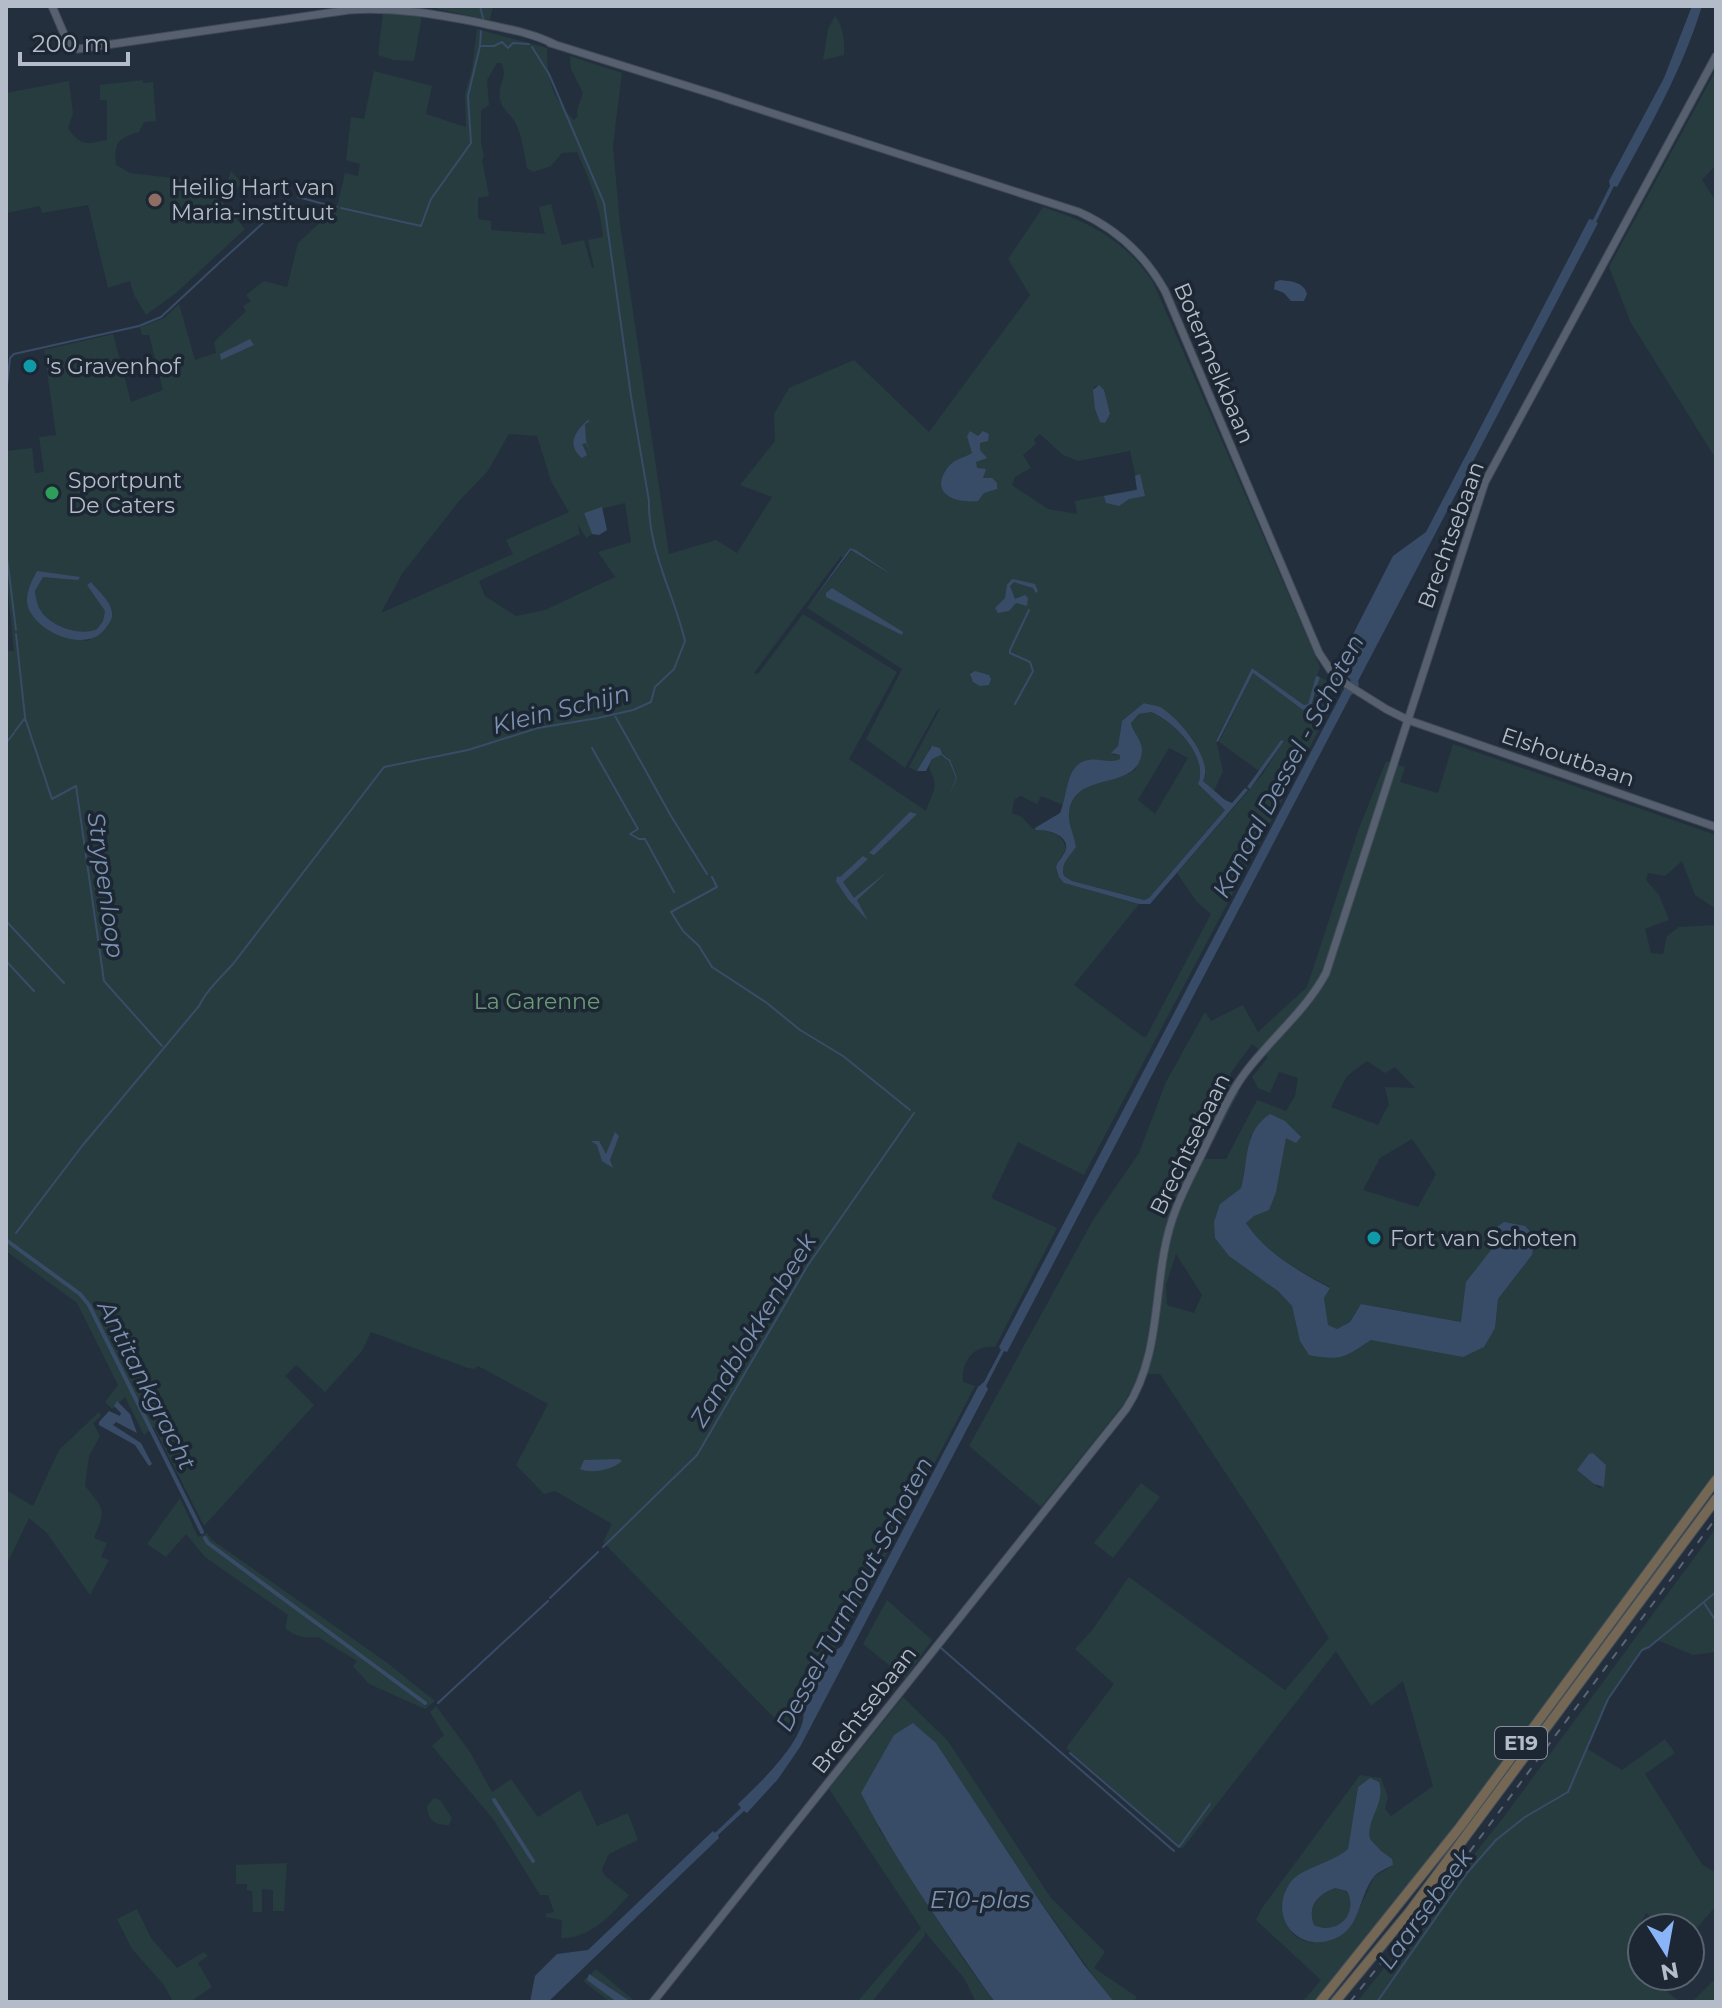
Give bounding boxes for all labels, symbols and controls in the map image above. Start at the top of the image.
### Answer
scale bar [20,16,128,66]
text: 200 m [32,29,109,58]
place label: Heilig Hart van Maria-instituut [171,174,335,226]
marker: Heilig Hart van Maria-instituut [146,191,164,209]
street label: Botermelkbaan [1168,278,1260,448]
place label: 's Gravenhof [46,353,182,380]
marker: 's Gravenhof [21,357,39,375]
street label: Brechtsebaan [1412,458,1490,612]
place label: Sportpunt De Caters [68,467,182,519]
marker: Sportpunt De Caters [43,484,61,502]
water label: Kanaal Dessel - Schoten [1206,629,1370,903]
water label: Klein Schijn [489,678,633,740]
street label: Elshoutbaan [1498,722,1638,792]
water label: Strypenloop [81,810,131,960]
park label: La Garenne [474,988,600,1015]
street label: Brechtsebaan [1144,1069,1236,1219]
place label: Fort van Schoten [1390,1225,1577,1252]
water label: Zandblokkenbeek [683,1227,823,1433]
marker: Fort van Schoten [1365,1229,1383,1247]
water label: Antitankgracht [91,1294,202,1475]
water label: Dessel-Turnhout-Schoten [769,1452,939,1736]
street label: Brechtsebaan [806,1641,922,1779]
road number: E19 [1495,1727,1547,1759]
water label: Laarsebeek [1372,1842,1479,1975]
water label: E10-plas [930,1885,1031,1914]
north arrow [1626,1912,1706,1992]
text: N [1658,1956,1681,1986]

